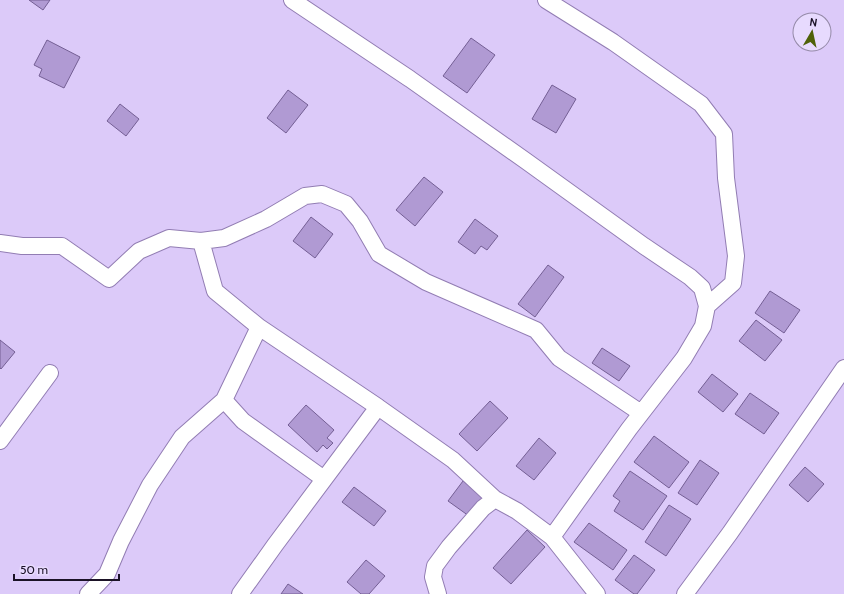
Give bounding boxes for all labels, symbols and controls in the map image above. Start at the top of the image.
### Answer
north arrow [792,12,832,52]
text: N [809,15,819,30]
scale bar [14,556,119,582]
text: 50 m [20,562,48,577]

